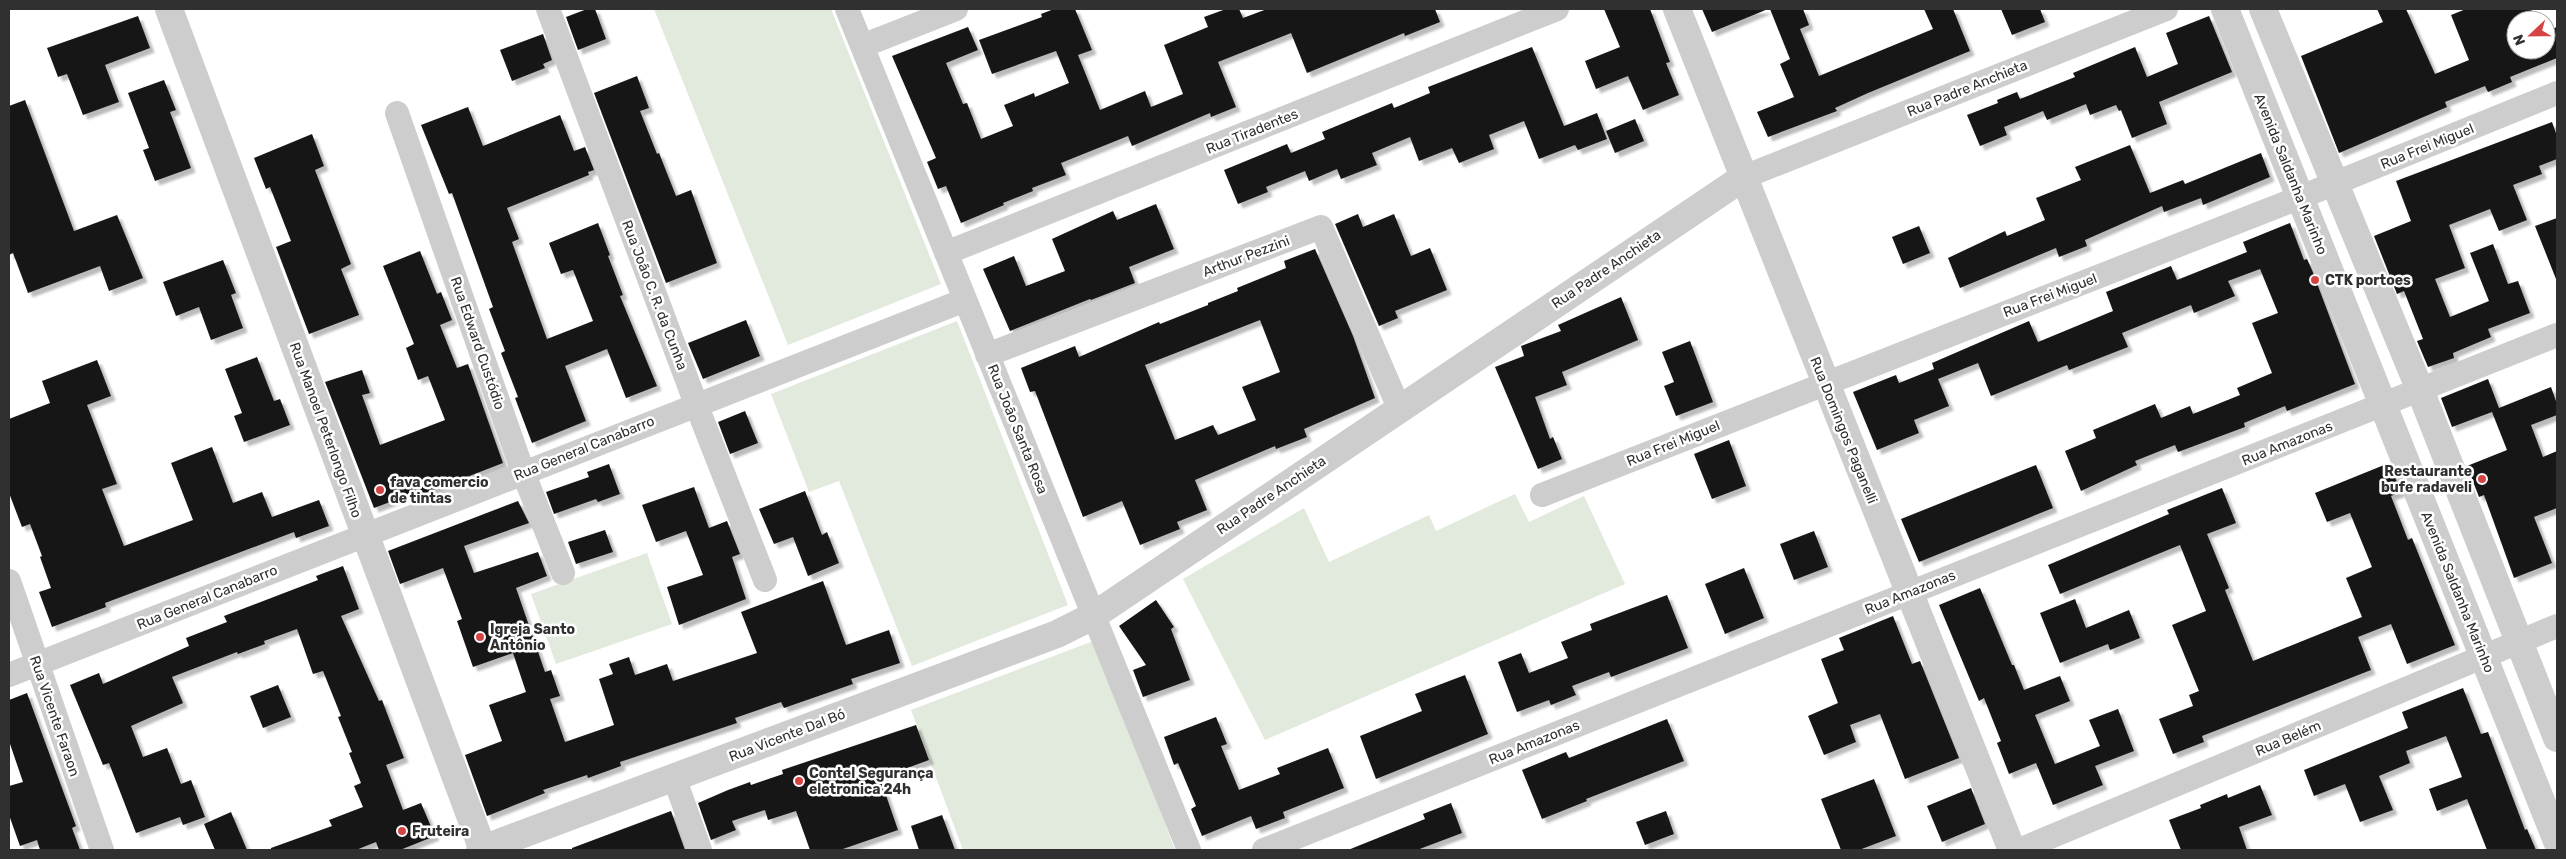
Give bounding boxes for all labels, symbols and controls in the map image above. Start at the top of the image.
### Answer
north arrow [2506,10,2556,60]
text: N [2510,32,2529,48]
street label: Rua Padre Anchieta [1905,57,2030,120]
street label: Avenida Saldanha Marinho [2250,91,2331,257]
street label: Rua Tiradentes [1204,105,1301,158]
street label: Rua Frei Miguel [2378,120,2476,173]
street label: Rua João C. R. da Cunha [618,218,691,372]
street label: Rua Padre Anchieta [1548,227,1664,312]
street label: Arthur Pezzini [1200,232,1292,281]
street label: Rua Frei Miguel [2001,270,2099,321]
place label: CTK portoes [2325,272,2411,289]
marker: CTK portoes [2309,274,2321,286]
street label: Rua Edward Custódio [447,275,508,412]
street label: Rua Manoel Peterlongo Filho [286,340,365,520]
street label: Rua Domingos Paganelli [1806,354,1881,506]
street label: Rua João Santa Rosa [984,362,1051,496]
street label: Rua General Canabarro [511,412,657,484]
street label: Rua Frei Miguel [1624,417,1722,470]
street label: Rua Amazonas [2239,418,2335,469]
street label: Rua Padre Anchieta [1213,453,1329,538]
place label: Restaurante bufe radaveli [2381,463,2472,496]
marker: Restaurante bufe radaveli [2476,473,2488,485]
place label: fava comercio de tintas [390,474,488,507]
marker: fava comercio de tintas [374,484,386,496]
street label: Avenida Saldanha Marinho [2417,509,2498,675]
street label: Rua General Canabarro [134,561,280,633]
street label: Rua Amazonas [1862,567,1958,618]
place label: Igreja Santo Antônio [490,621,575,654]
marker: Igreja Santo Antônio [474,631,486,643]
street label: Rua Vicente Faraon [26,654,83,779]
street label: Rua Vicente Dal Bó [727,705,848,765]
street label: Rua Amazonas [1486,717,1582,768]
street label: Rua Belém [2253,717,2324,760]
place label: Contel Segurança eletronica 24h [809,765,934,798]
marker: Contel Segurança eletronica 24h [793,775,805,787]
place label: Fruteira [412,823,469,840]
marker: Fruteira [396,825,408,837]

